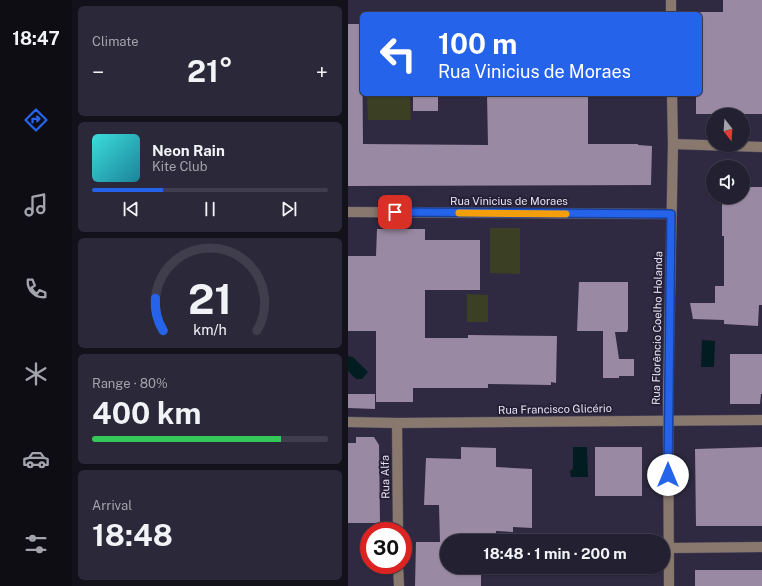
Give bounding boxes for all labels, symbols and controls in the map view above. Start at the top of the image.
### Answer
text: 100 m [438,27,517,60]
text: 18:47 [12,28,60,49]
icon: left [372,28,424,80]
text: Climate [92,34,139,49]
text: 21° [187,53,233,89]
text: − [92,59,104,85]
text: + [316,59,328,85]
text: Rua Vinicius de Moraes [438,61,631,82]
icon: directions [22,106,50,134]
north arrow [706,108,750,152]
map controls [706,108,750,204]
text: Neon Rain [152,142,225,159]
text: Kite Club [152,159,207,174]
button: sound [706,160,750,204]
icon: music [22,191,50,219]
pin [378,195,412,229]
street label: Rua Vinicius de Moraes [450,195,568,207]
icon: previous [120,198,142,220]
icon: pause [199,198,221,220]
icon: next [278,198,300,220]
icon: arrive [384,201,406,223]
street label: Rua Florêncio Coelho Holanda [650,251,664,405]
text: 21 [188,274,232,323]
icon: phone [22,275,50,303]
text: km/h [193,321,227,338]
icon: climate [22,360,50,388]
text: Range · 80% [92,376,168,391]
text: 400 km [92,395,201,431]
street label: Rua Francisco Glicério [498,402,612,416]
icon: car [22,445,50,473]
position arrow [647,454,689,496]
street label: Rua Alfa [379,455,391,499]
text: Arrival [92,498,132,513]
text: 18:48 [92,517,173,553]
speed limit sign: 30 [360,522,412,574]
icon: filters [22,530,50,558]
text: 18:48 · 1 min · 200 m [483,545,627,562]

